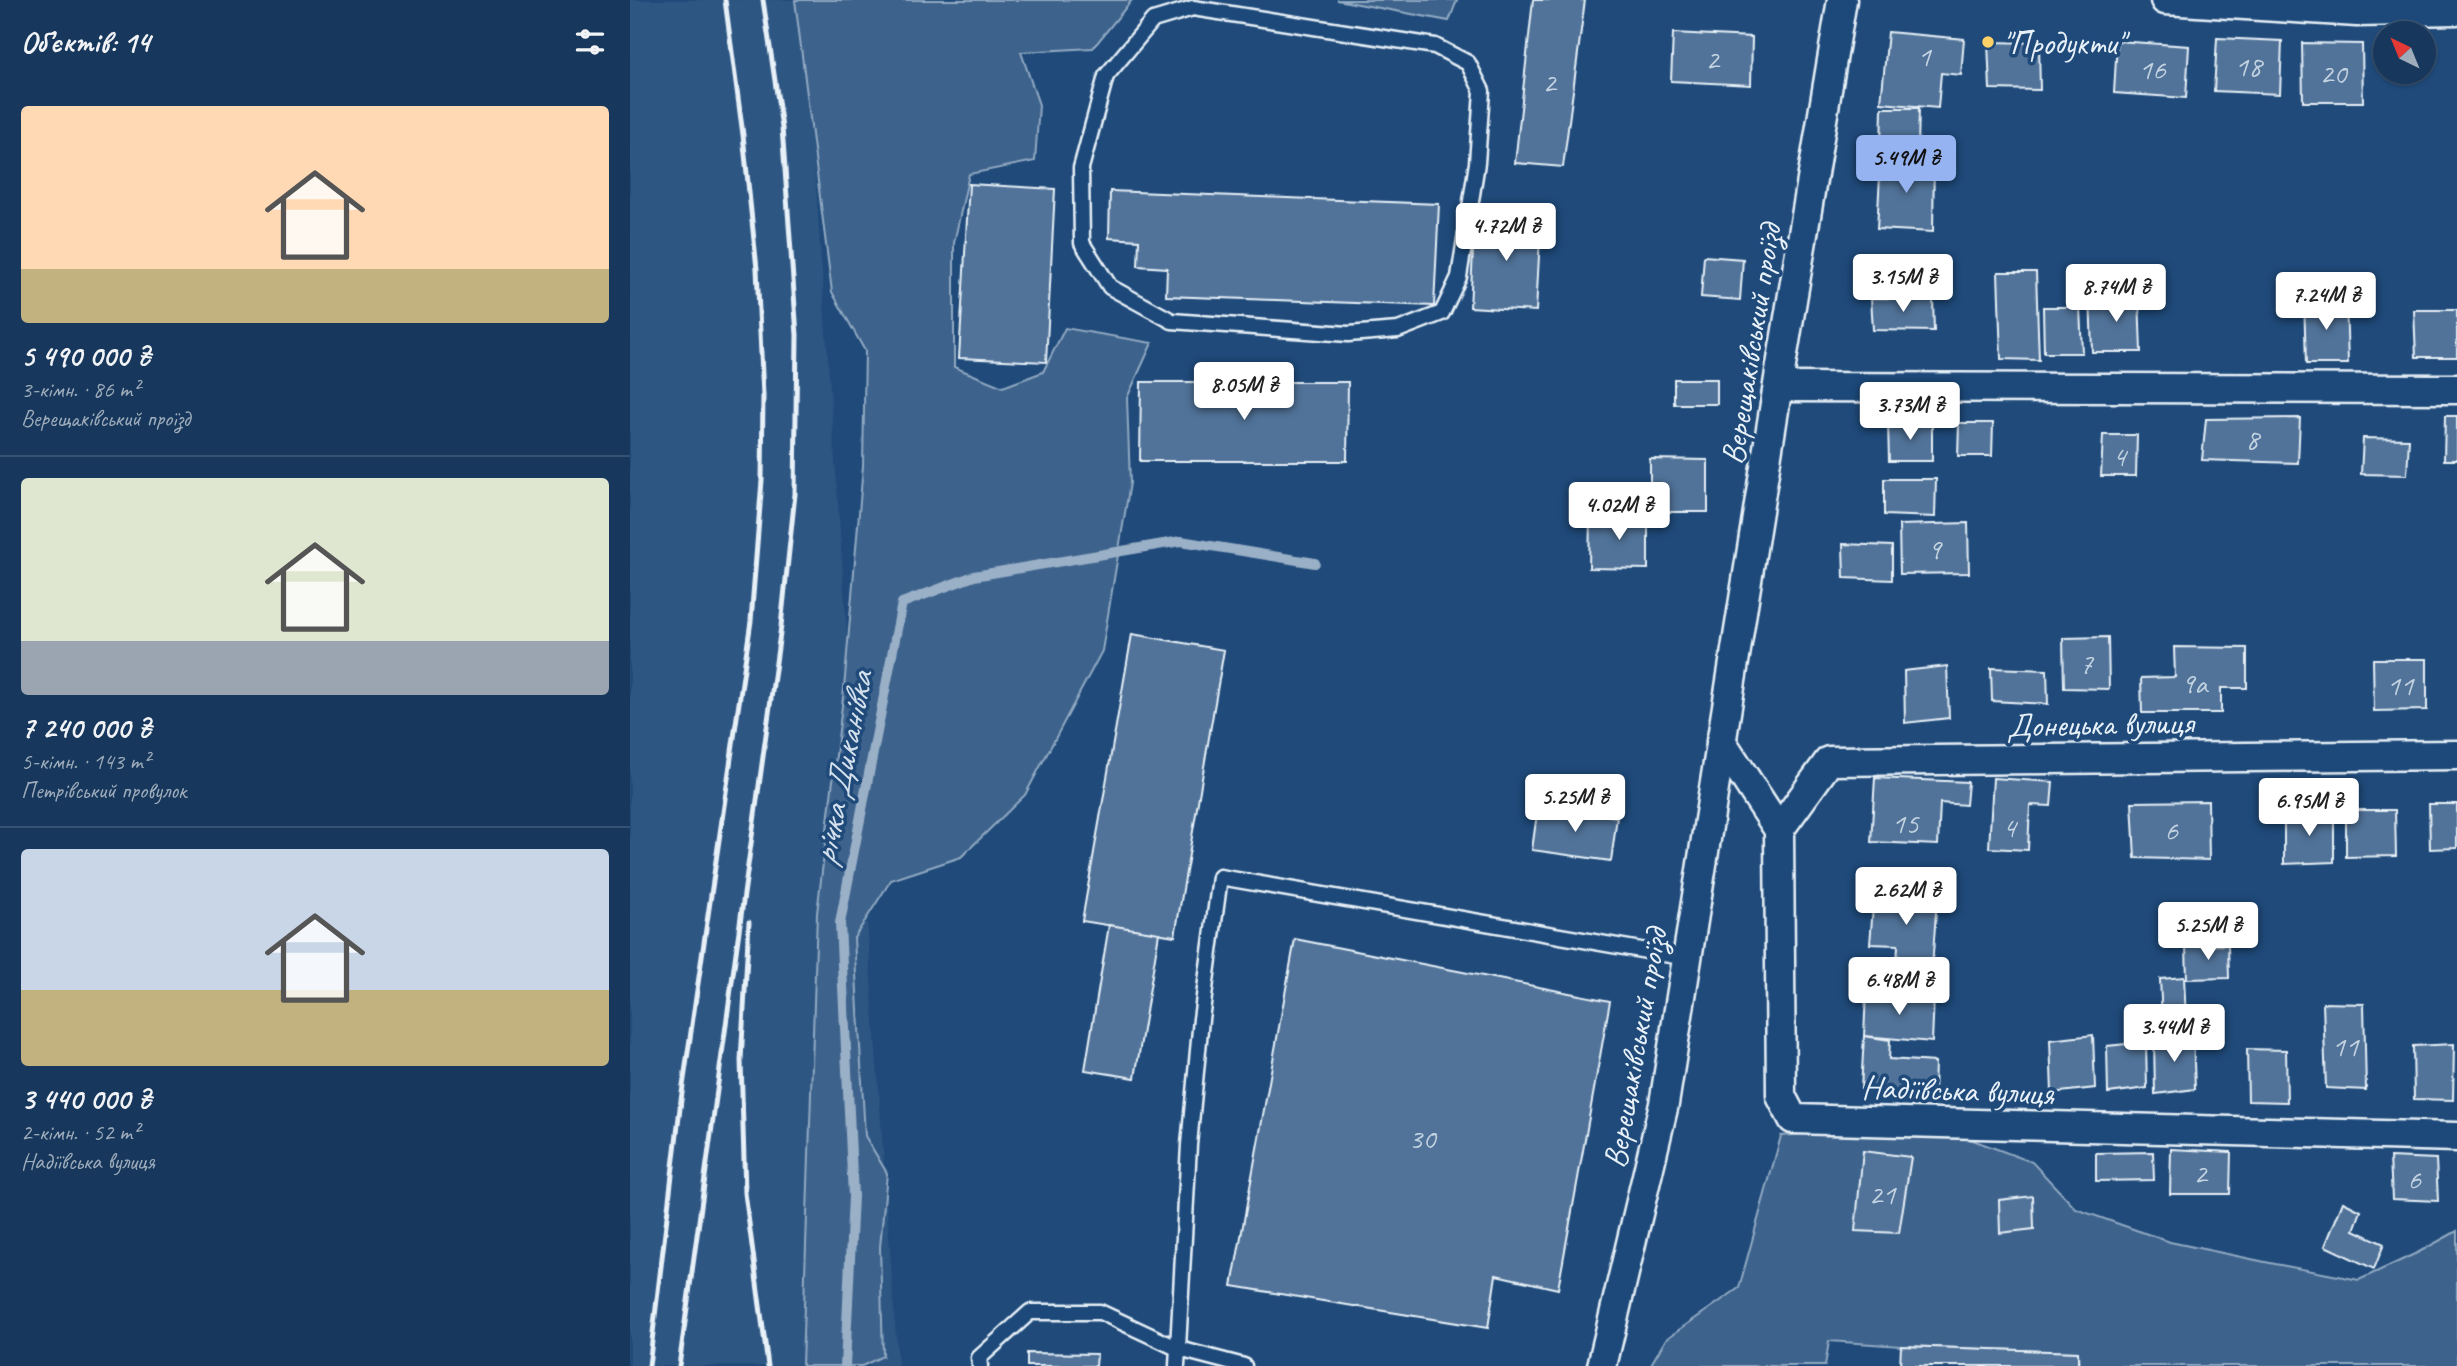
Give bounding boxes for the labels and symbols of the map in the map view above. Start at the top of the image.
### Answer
north arrow [2373,21,2436,84]
place label: "Продукти" [2002,22,2130,64]
marker: "Продукти" [1980,34,1996,50]
house number: 1 [1917,37,1932,75]
house number: 2 [1705,40,1721,78]
house number: 18 [2235,47,2264,85]
house number: 16 [2139,50,2167,88]
house number: 20 [2320,54,2349,92]
house number: 2 [1542,63,1558,101]
pin: 5.49M ₴ [1841,136,1971,195]
pin: 4.72M ₴ [1441,204,1571,263]
street label: Верещаківський проїзд [1711,218,1791,467]
pin: 3.15M ₴ [1838,254,1968,314]
pin: 8.74M ₴ [2051,264,2181,324]
pin: 7.24M ₴ [2261,272,2391,332]
pin: 8.05M ₴ [1179,362,1309,422]
pin: 3.73M ₴ [1845,382,1975,442]
house number: 8 [2245,420,2261,458]
house number: 4 [2112,437,2128,475]
pin: 4.02M ₴ [1554,482,1684,542]
house number: 9 [1927,530,1943,568]
house number: 7 [2079,644,2094,682]
house number: 9а [2181,664,2209,702]
water label: річка Диканівка [802,665,884,869]
house number: 11 [2387,666,2415,704]
street label: Донецька вулиця [2006,701,2197,747]
pin: 5.25M ₴ [1510,774,1640,834]
pin: 6.95M ₴ [2244,778,2374,838]
house number: 15 [1892,804,1920,842]
house number: 4 [2002,808,2018,846]
house number: 6 [2164,811,2179,849]
pin: 2.62M ₴ [1841,867,1971,927]
pin: 5.25M ₴ [2143,902,2273,962]
street label: Верещаківський проїзд [1593,922,1677,1171]
pin: 6.48M ₴ [1834,958,1964,1017]
pin: 3.44M ₴ [2109,1004,2239,1064]
house number: 11 [2332,1027,2360,1065]
street label: Надіївська вулиця [1861,1066,2056,1114]
house number: 30 [1409,1119,1438,1157]
house number: 2 [2193,1154,2209,1192]
house number: 6 [2407,1160,2422,1198]
house number: 21 [1869,1175,1897,1213]

